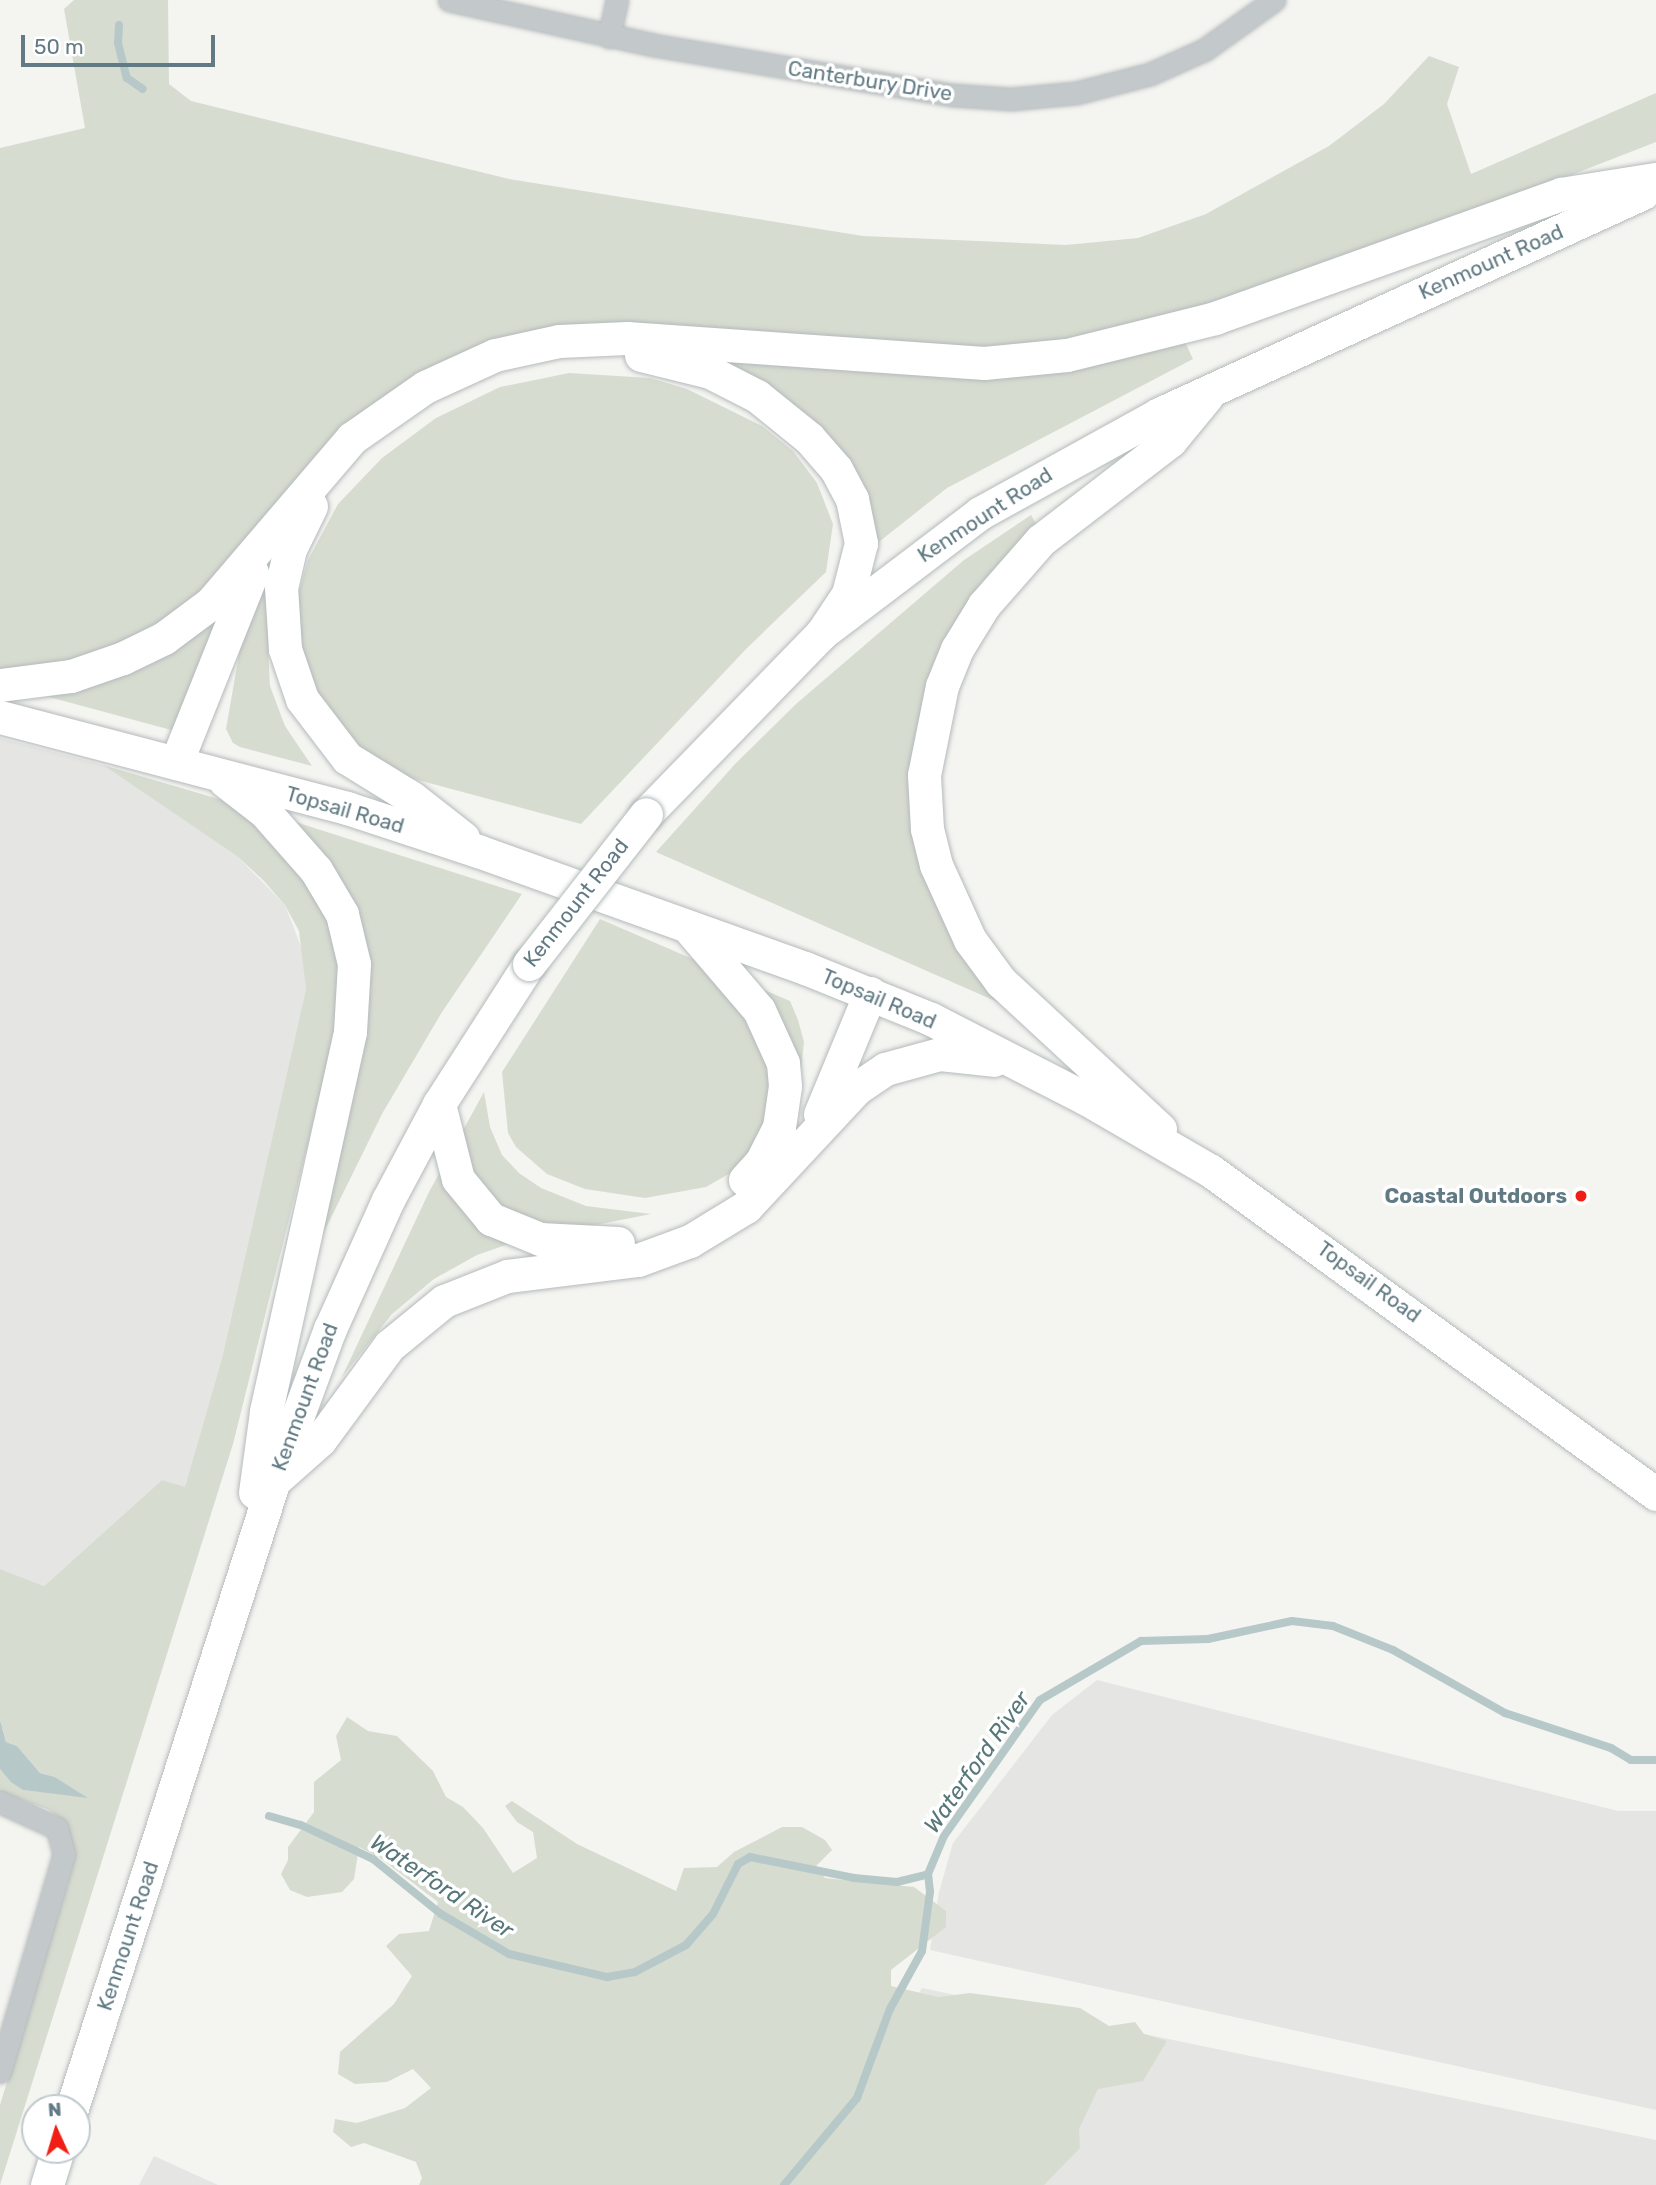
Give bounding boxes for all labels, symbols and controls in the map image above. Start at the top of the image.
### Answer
scale bar [24,21,219,65]
text: 50 m [34,34,84,59]
street label: Canterbury Drive [786,56,954,106]
street label: Kenmount Road [1415,219,1567,305]
street label: Kenmount Road [913,462,1057,568]
street label: Topsail Road [283,781,407,839]
street label: Kenmount Road [518,834,634,972]
street label: Topsail Road [818,964,940,1034]
place label: Coastal Outdoors [1385,1183,1567,1209]
marker: Coastal Outdoors [1573,1188,1589,1204]
street label: Topsail Road [1312,1236,1426,1328]
street label: Kenmount Road [267,1320,343,1474]
water label: Waterford River [918,1686,1036,1838]
water label: Waterford River [365,1828,519,1944]
street label: Kenmount Road [92,1858,164,2014]
north arrow [21,2094,91,2164]
text: N [47,2098,62,2121]

